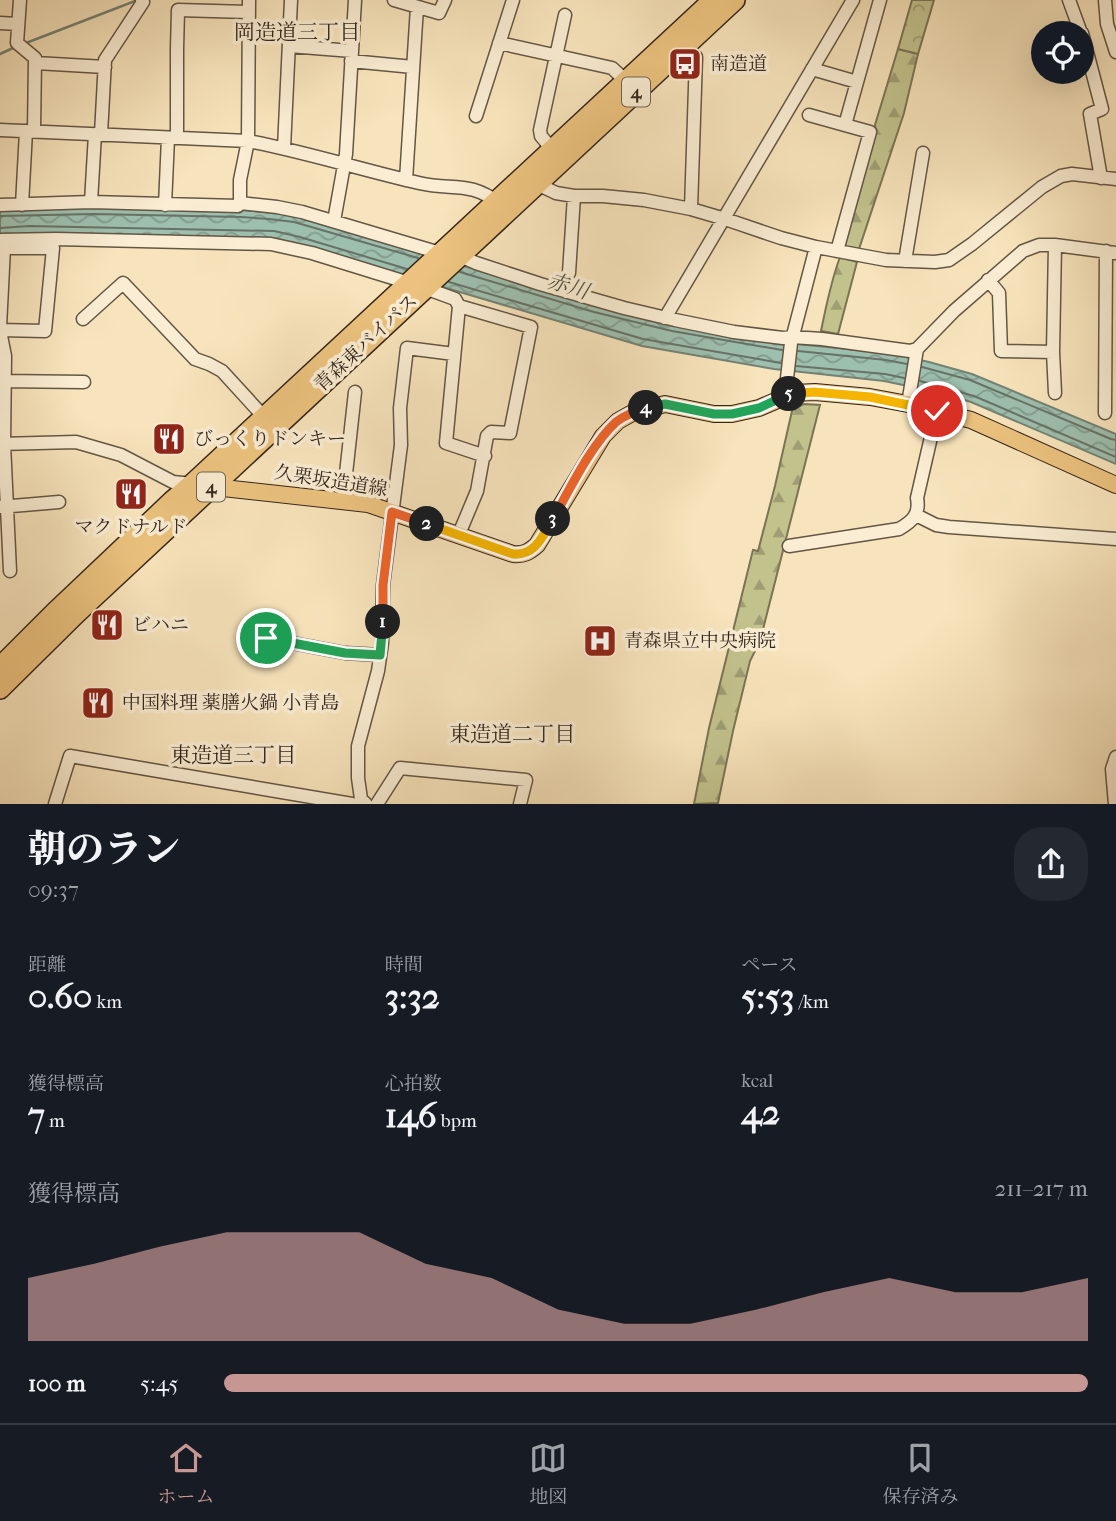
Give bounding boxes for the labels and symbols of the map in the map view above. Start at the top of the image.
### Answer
district label: 岡造道三丁目 [234,20,360,44]
bus stop icon: 南造道 [666,45,704,83]
place label: 南造道 [710,53,767,75]
road number: 4 [622,78,650,106]
water label: 赤川 [544,268,594,304]
street label: 青森東バイパス [310,290,422,396]
pin: 5 [772,376,806,412]
pin [907,381,967,441]
pin: 4 [628,390,664,426]
restaurant icon: びっくりドンキー [150,420,188,458]
place label: びっくりドンキー [194,428,346,450]
street label: 久栗坂造道線 [273,461,389,501]
road number: 4 [197,472,225,502]
restaurant icon: マクドナルド [112,475,150,513]
pin: 3 [536,502,570,536]
pin: 2 [410,506,444,542]
place label: マクドナルド [74,516,188,538]
pin: 1 [366,604,400,640]
restaurant icon: ビハニ [88,606,126,644]
pin [236,608,296,668]
place label: ビハニ [132,614,189,636]
hospital icon: 青森県立中央病院 [581,622,619,660]
place label: 青森県立中央病院 [624,630,776,652]
restaurant icon: 中国料理 薬膳火鍋 小青島 [79,684,117,722]
place label: 中国料理 薬膳火鍋 小青島 [122,692,339,714]
district label: 東造道二丁目 [449,722,575,746]
district label: 東造道三丁目 [170,743,296,767]

